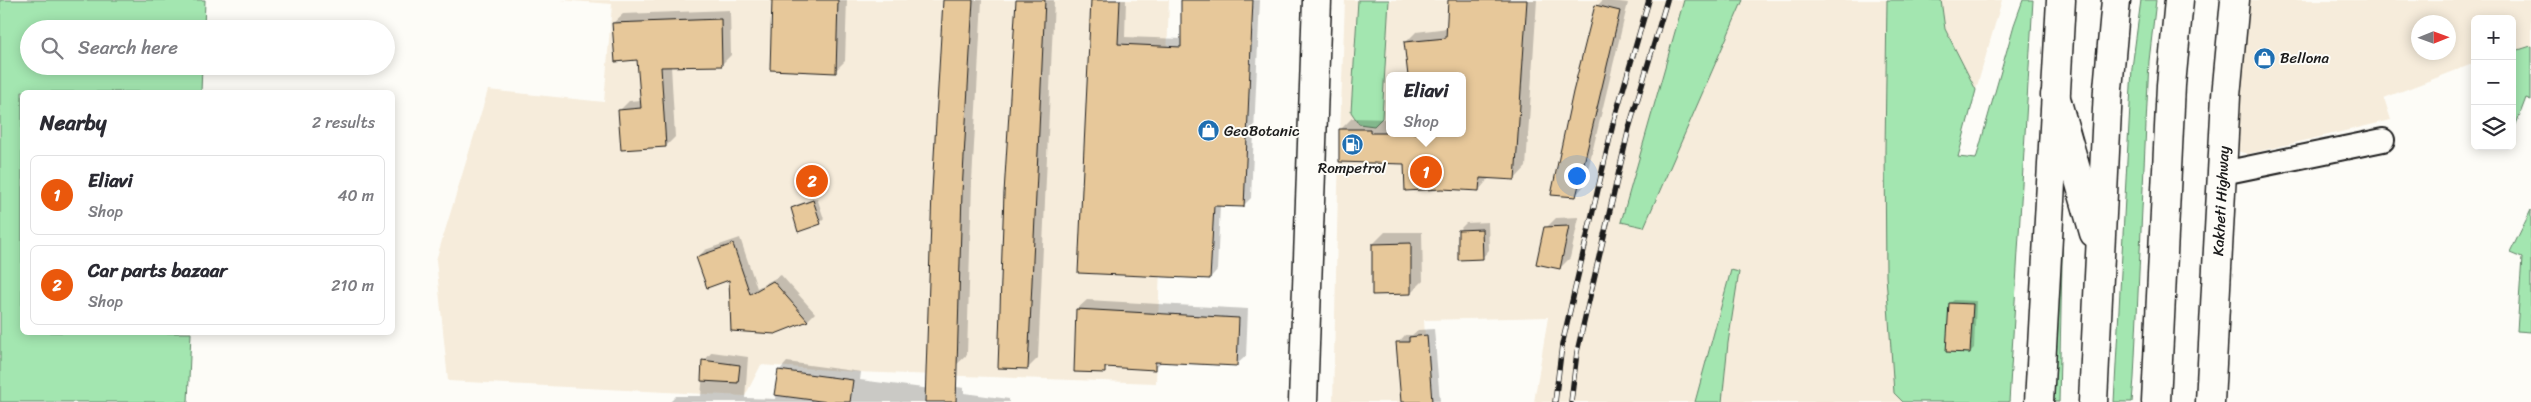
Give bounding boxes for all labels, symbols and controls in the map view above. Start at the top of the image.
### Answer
north arrow [2411,15,2456,60]
map controls [2471,15,2516,150]
button: + [2471,15,2516,60]
search box [20,20,395,75]
text: Search here [78,31,178,64]
icon: search [38,34,66,62]
place label: Bellona [2280,45,2329,71]
shop icon: Bellona [2252,46,2276,70]
button: − [2471,60,2516,105]
popup [1386,72,1466,137]
text: Eliavi [1404,74,1448,107]
text: Nearby [40,104,106,142]
button: layers [2471,105,2516,150]
text: Shop [1404,107,1439,136]
text: 2 results [312,108,375,137]
place label: GeoBotanic [1224,118,1300,144]
shop icon: GeoBotanic [1196,119,1220,143]
fuel station icon: Rompetrol [1340,133,1364,157]
street label: Kakheti Highway [2205,145,2237,257]
pin: 1 [1410,153,1442,191]
place label: Rompetrol [1318,155,1387,181]
pin: 2 [796,162,828,200]
your location [1564,163,1590,189]
text: Eliavi [88,164,133,197]
text: 1 [54,181,60,210]
text: 40 m [337,181,374,210]
text: Shop [88,197,123,226]
text: Car parts bazaar [88,254,227,287]
text: 2 [52,271,62,300]
text: 210 m [331,271,374,300]
text: Shop [88,287,123,316]

